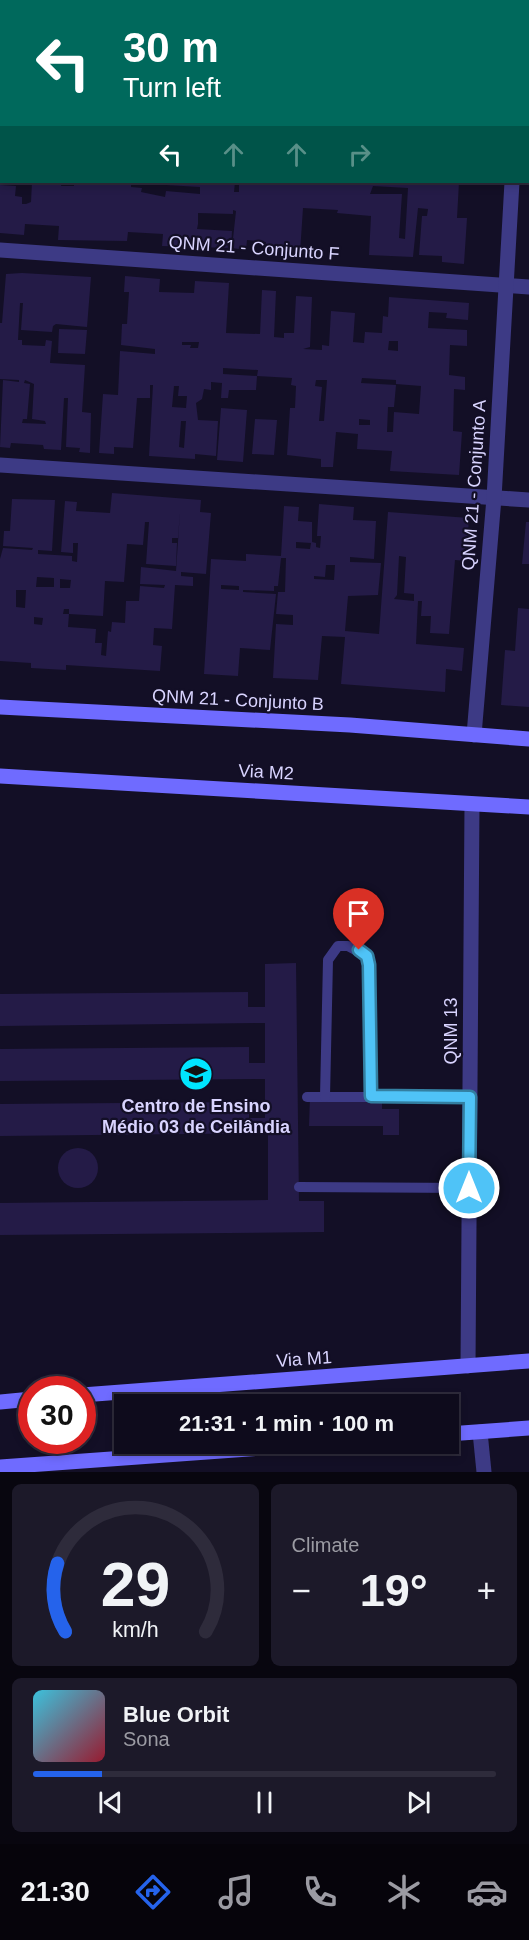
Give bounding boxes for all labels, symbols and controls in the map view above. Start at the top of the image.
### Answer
icon: left [24,24,102,102]
text: 30 m [123,24,219,71]
text: Turn left [123,73,221,103]
icon: left [154,138,187,171]
icon: ahead [217,138,250,171]
icon: ahead [280,138,313,171]
icon: right [343,138,376,171]
street label: QNM 21 - Conjunto F [168,232,340,264]
street label: QNM 21 - Conjunto A [458,399,490,571]
street label: QNM 21 - Conjunto B [152,686,324,714]
street label: Via M2 [238,761,294,783]
pin [333,888,384,950]
icon: arrive [342,897,375,930]
street label: QNM 13 [441,997,461,1065]
school or university icon: Centro de Ensino Médio 03 de Ceilândia [178,1056,214,1092]
place label: Centro de Ensino Médio 03 de Ceilândia [102,1096,291,1137]
position arrow [437,1156,501,1220]
street label: Via M1 [276,1347,332,1371]
speed limit sign: 30 [18,1376,96,1454]
text: 21:31 · 1 min · 100 m [179,1411,394,1436]
text: Climate [292,1534,359,1556]
text: 29 [101,1550,170,1619]
text: 19° [360,1565,428,1616]
text: − [292,1572,311,1609]
text: + [477,1572,496,1609]
text: km/h [112,1618,158,1642]
text: Blue Orbit [123,1702,229,1727]
text: Sona [123,1728,170,1750]
icon: previous [94,1786,127,1819]
icon: pause [248,1786,281,1819]
icon: next [402,1786,435,1819]
icon: directions [132,1871,174,1913]
icon: music [215,1871,257,1913]
icon: phone [299,1871,341,1913]
icon: climate [383,1871,425,1913]
icon: car [466,1871,508,1913]
text: 21:30 [21,1877,90,1907]

